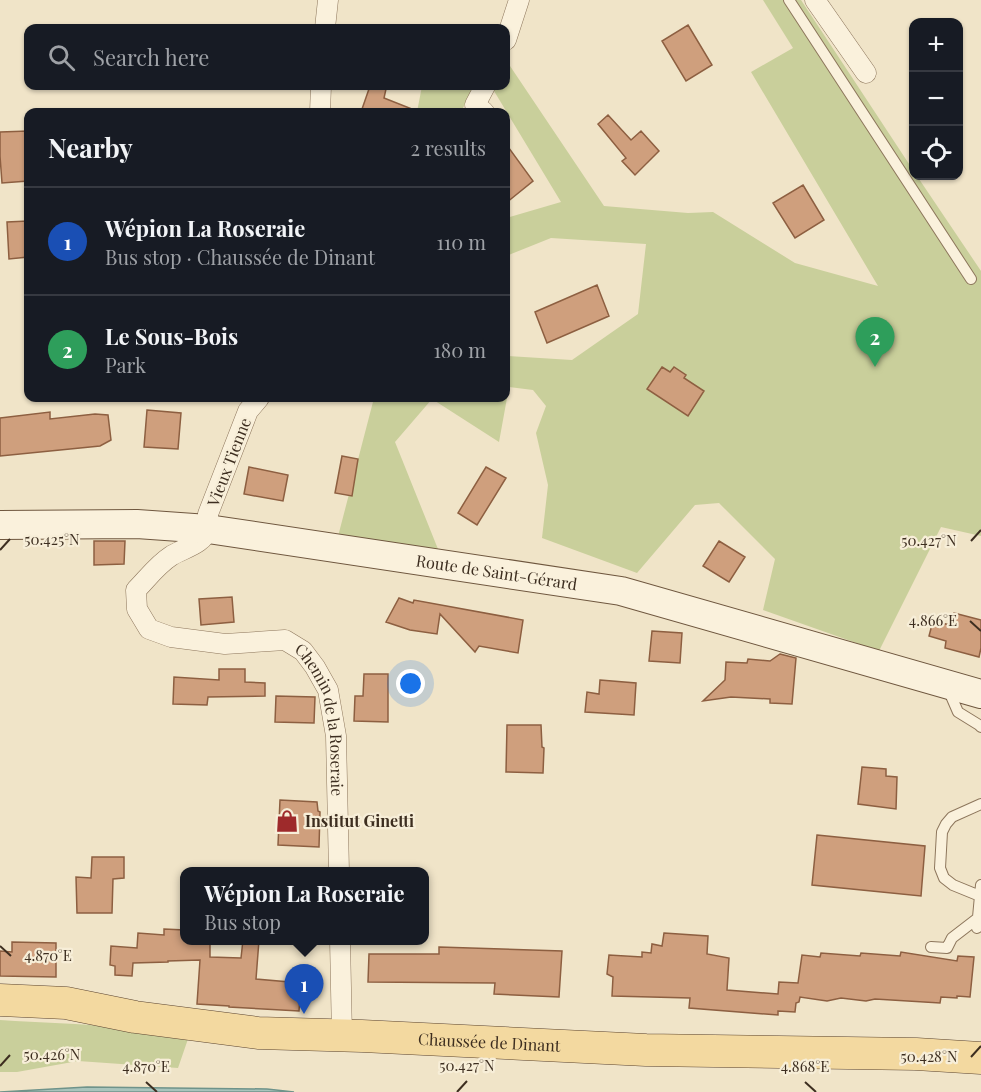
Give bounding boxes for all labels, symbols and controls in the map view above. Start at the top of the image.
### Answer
map controls [909,18,963,180]
button: + [909,18,963,72]
search box [24,24,510,90]
icon: search [45,41,78,74]
text: Search here [93,42,209,72]
button: − [909,72,963,126]
button: locate [909,126,963,180]
text: Nearby [48,130,133,165]
text: 2 results [411,134,486,161]
text: Wépion La Roseraie [105,213,305,243]
text: 1 [64,228,71,255]
text: 110 m [436,228,486,255]
text: Bus stop · Chaussée de Dinant [105,243,375,270]
pin: 2 [856,318,894,367]
text: Le Sous-Bois [105,321,238,351]
text: 2 [62,336,73,363]
text: 180 m [433,336,486,363]
text: Park [105,351,146,378]
street label: Vieux Tienne [202,414,255,510]
text: 50.425°N [24,529,80,549]
text: 50.427°N [901,530,957,550]
street label: Route de Saint-Gérard [415,549,579,594]
text: 4.866°E [909,610,957,630]
street label: Chemin de la Roseraie [292,638,348,796]
your location [396,669,425,698]
shop icon: Institut Ginetti [274,808,300,834]
place label: Institut Ginetti [305,810,414,831]
popup [180,867,429,945]
text: Wépion La Roseraie [204,878,405,908]
text: Bus stop [204,908,281,935]
text: 4.870°E [24,945,72,965]
pin: 1 [284,964,324,1014]
street label: Chaussée de Dinant [418,1028,561,1056]
text: 50.426°N [24,1044,81,1064]
text: 50.428°N [901,1046,958,1066]
text: 50.427°N [439,1055,495,1075]
text: 4.870°E [122,1056,170,1076]
text: 4.868°E [781,1056,829,1076]

